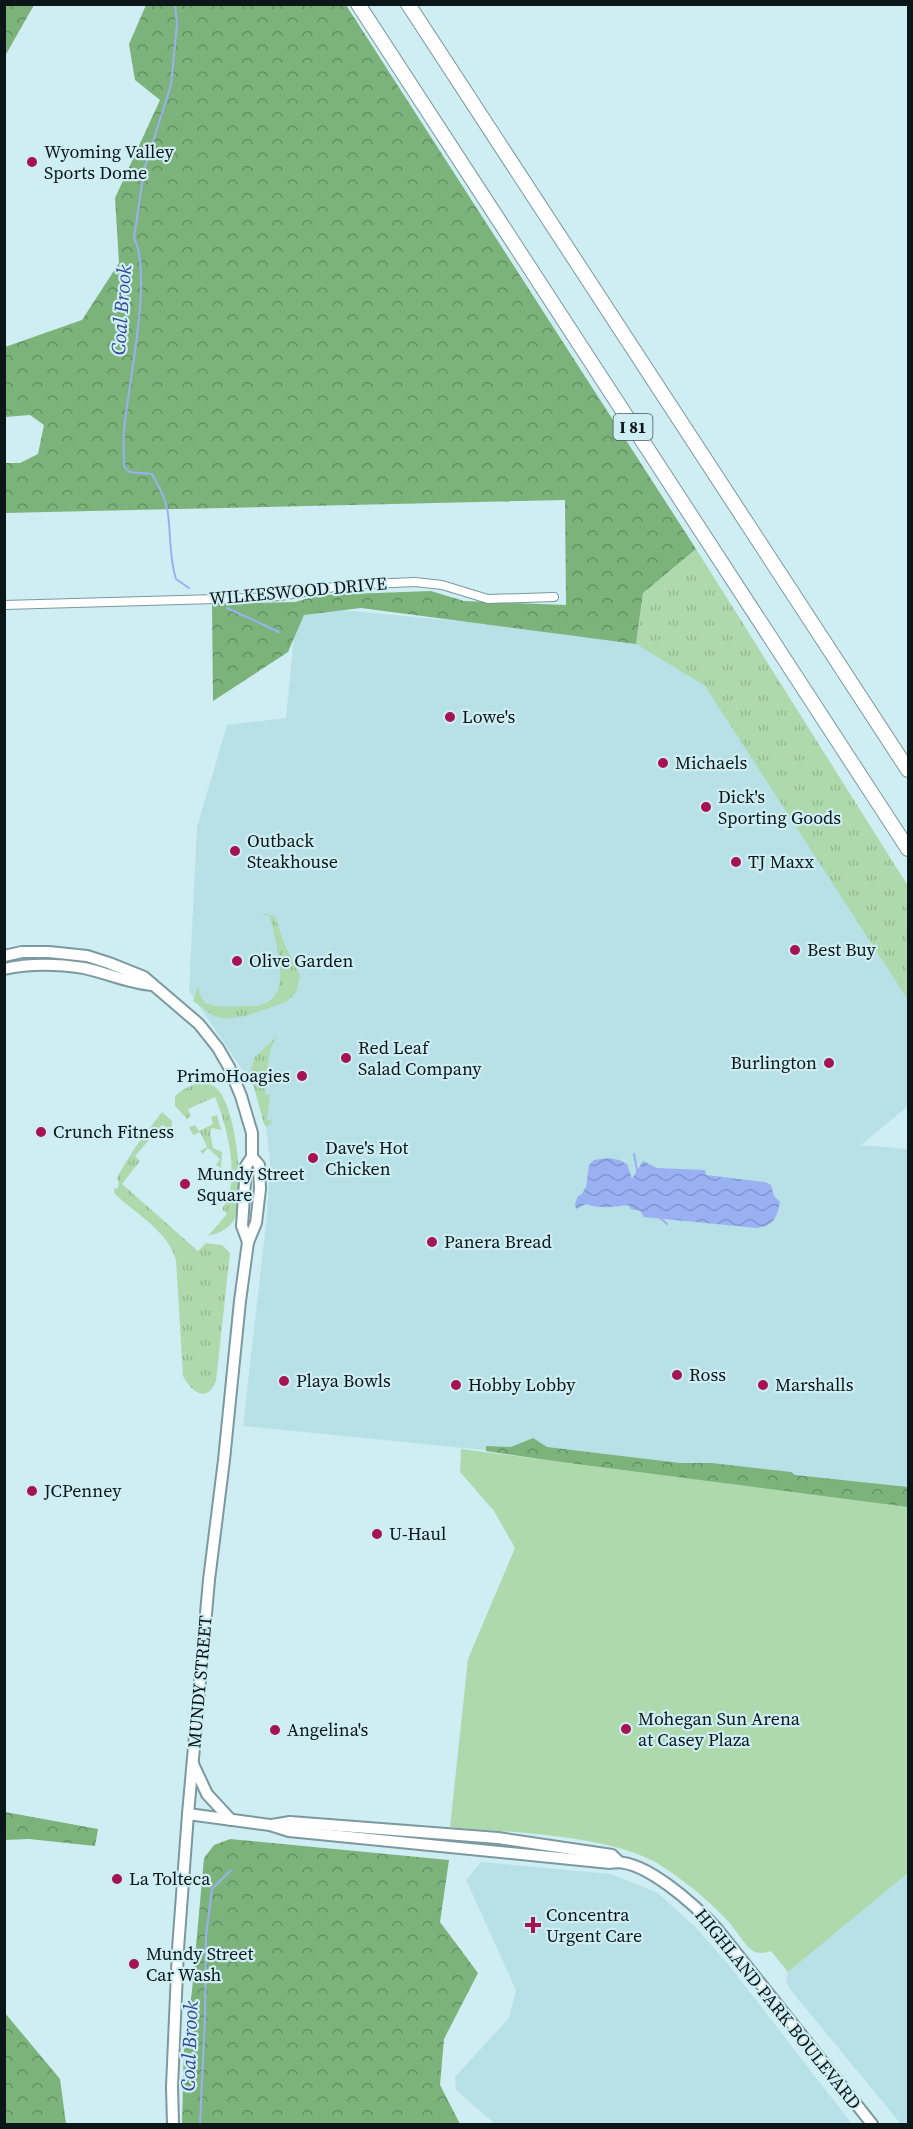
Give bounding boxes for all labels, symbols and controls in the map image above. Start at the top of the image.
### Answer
place label: Wyoming Valley Sports Dome [44,139,174,185]
marker: Wyoming Valley Sports Dome [25,155,39,169]
water label: Coal Brook [104,263,138,356]
road number: I 81 [614,414,652,440]
street label: WILKESWOOD DRIVE [208,570,388,611]
place label: Lowe's [462,704,516,729]
marker: Lowe's [443,710,457,724]
place label: Michaels [675,750,748,775]
marker: Michaels [656,756,670,770]
place label: Dick's Sporting Goods [718,784,841,830]
marker: Dick's Sporting Goods [699,800,713,814]
place label: Outback Steakhouse [247,828,338,874]
marker: Outback Steakhouse [228,844,242,858]
place label: TJ Maxx [748,849,814,874]
marker: TJ Maxx [729,855,743,869]
place label: Best Buy [807,937,876,962]
marker: Best Buy [788,943,802,957]
place label: Olive Garden [249,948,353,973]
marker: Olive Garden [230,954,244,968]
place label: Red Leaf Salad Company [358,1035,482,1081]
place label: Burlington [731,1050,817,1075]
marker: Red Leaf Salad Company [339,1051,353,1065]
marker: Burlington [822,1056,836,1070]
place label: PrimoHoagies [176,1063,290,1088]
marker: PrimoHoagies [295,1069,309,1083]
place label: Crunch Fitness [53,1119,174,1144]
marker: Crunch Fitness [34,1125,48,1139]
place label: Dave's Hot Chicken [325,1135,408,1181]
marker: Dave's Hot Chicken [306,1151,320,1165]
place label: Mundy Street Square [197,1161,304,1207]
marker: Mundy Street Square [178,1177,192,1191]
place label: Panera Bread [444,1229,552,1254]
marker: Panera Bread [425,1235,439,1249]
place label: Ross [689,1362,726,1387]
place label: Playa Bowls [296,1368,391,1393]
marker: Ross [670,1368,684,1382]
place label: Hobby Lobby [468,1372,576,1397]
place label: Marshalls [775,1372,854,1397]
marker: Playa Bowls [277,1374,291,1388]
marker: Hobby Lobby [449,1378,463,1392]
marker: Marshalls [756,1378,770,1392]
place label: JCPenney [43,1478,122,1503]
marker: JCPenney [25,1484,39,1498]
place label: U-Haul [389,1521,446,1546]
marker: U-Haul [370,1527,384,1541]
street label: MUNDY STREET [181,1614,218,1749]
place label: Mohegan Sun Arena at Casey Plaza [638,1706,801,1752]
place label: Angelina's [287,1717,368,1742]
marker: Mohegan Sun Arena at Casey Plaza [619,1722,633,1736]
marker: Angelina's [268,1723,282,1737]
place label: La Tolteca [129,1866,211,1891]
marker: La Tolteca [110,1872,124,1886]
place label: Concentra Urgent Care [546,1902,642,1948]
street label: HIGHLAND PARK BOULEVARD [689,1903,867,2114]
marker: Concentra Urgent Care [524,1916,542,1934]
place label: Mundy Street Car Wash [146,1941,253,1987]
marker: Mundy Street Car Wash [127,1957,141,1971]
water label: Coal Brook [173,2000,205,2092]

